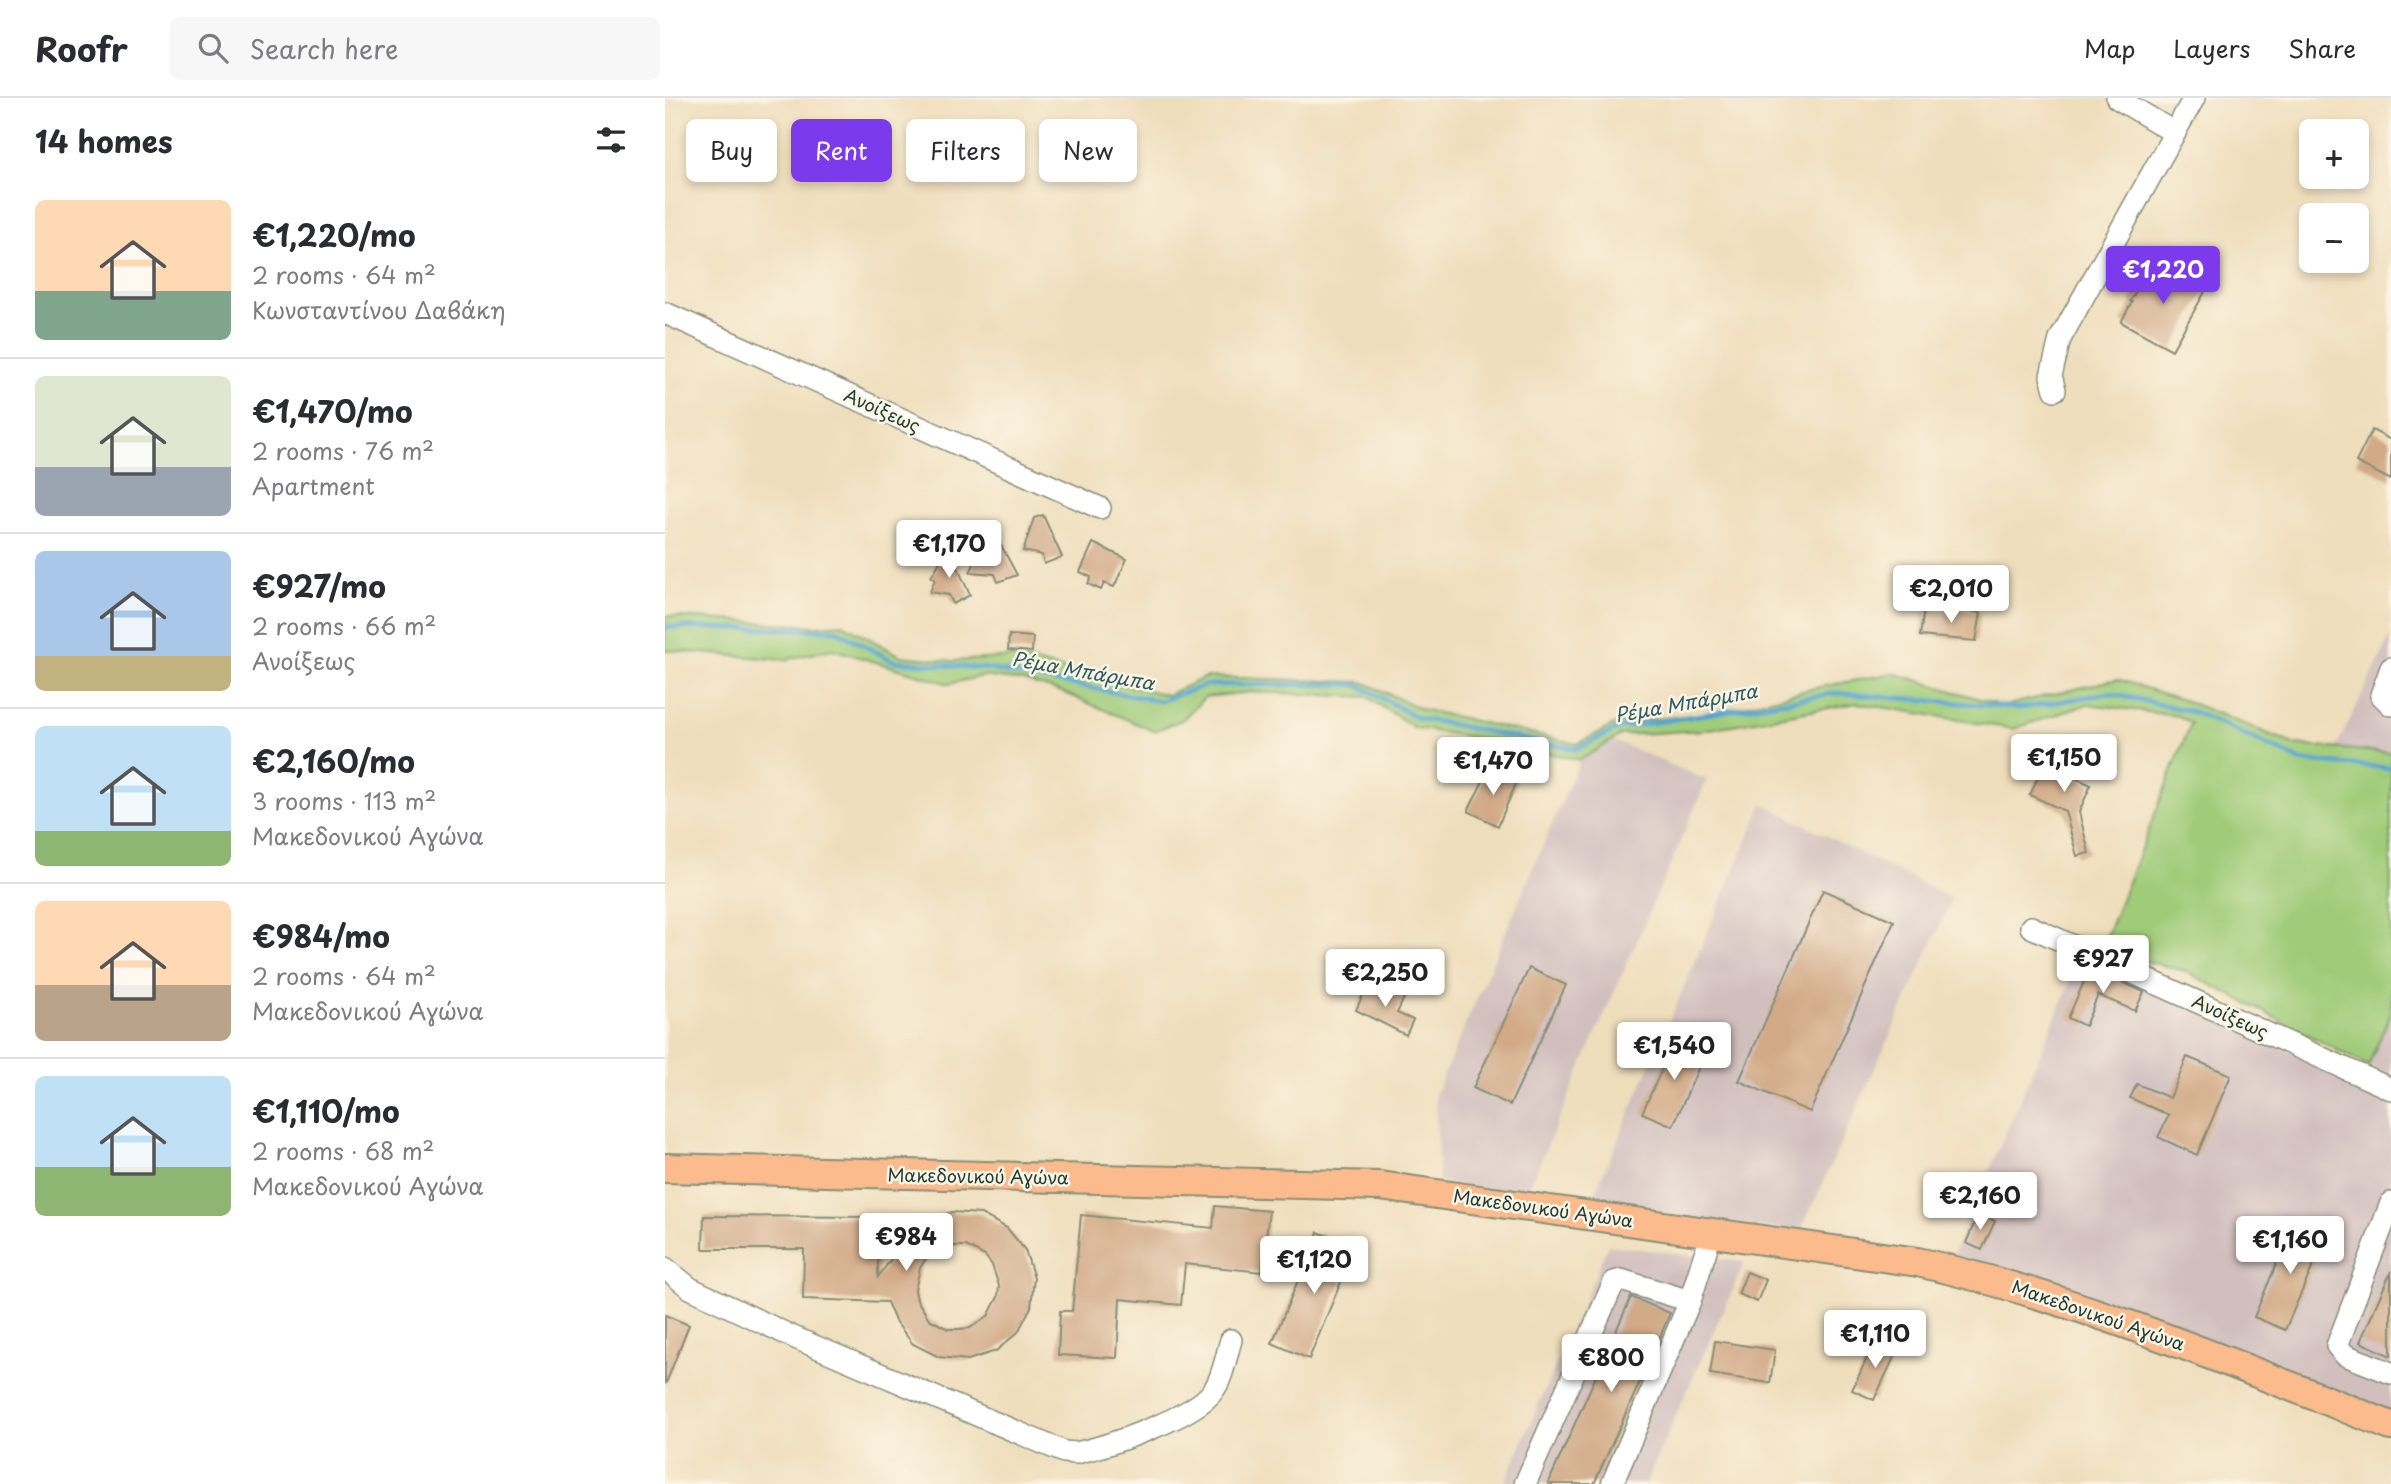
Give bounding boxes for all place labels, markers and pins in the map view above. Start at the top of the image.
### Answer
pin: €1,220 [2106,246,2220,306]
pin: €1,170 [892,520,1006,580]
pin: €2,010 [1894,566,2008,625]
pin: €1,150 [2007,734,2121,794]
pin: €1,470 [1436,738,1550,797]
pin: €927 [2062,936,2144,995]
pin: €2,250 [1328,950,1442,1009]
pin: €1,540 [1617,1023,1731,1082]
pin: €2,160 [1923,1172,2037,1232]
pin: €984 [865,1214,947,1273]
pin: €1,160 [2233,1216,2347,1276]
pin: €1,120 [1257,1236,1371,1296]
pin: €1,110 [1818,1310,1932,1370]
pin: €800 [1570,1334,1652,1394]

